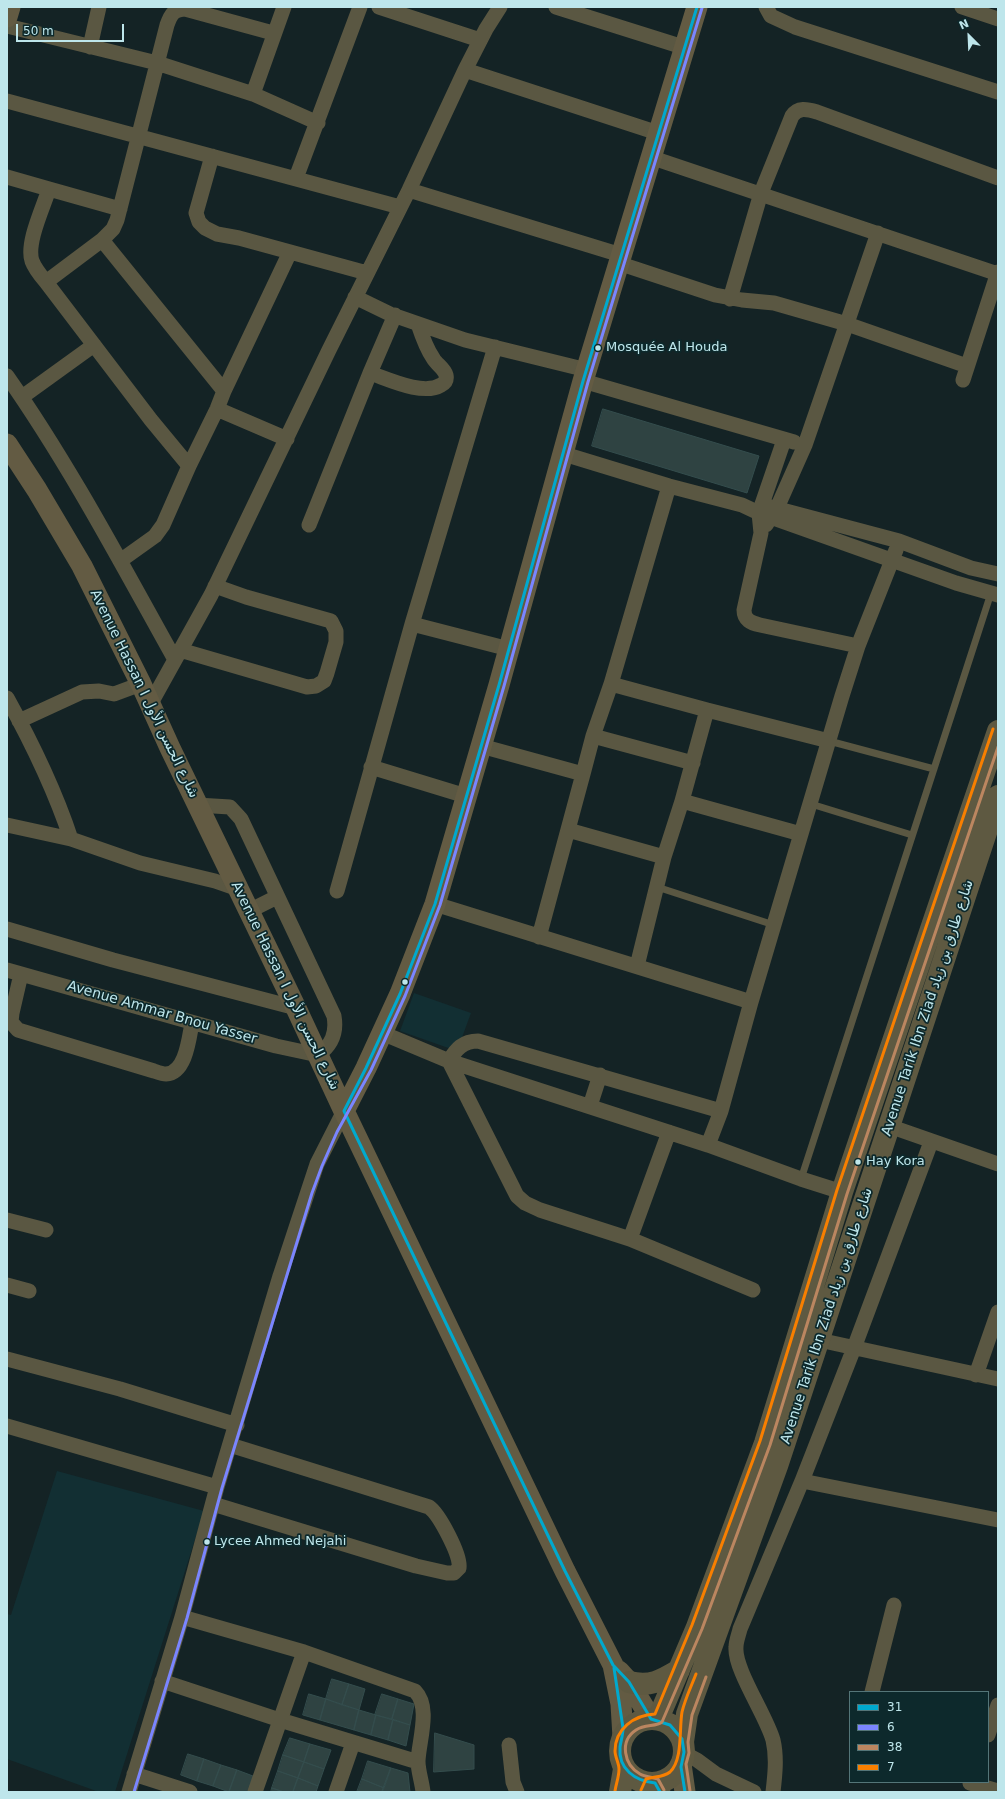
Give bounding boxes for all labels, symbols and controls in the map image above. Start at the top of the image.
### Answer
scale bar [18,16,126,42]
north arrow [949,16,989,56]
text: N [957,17,971,32]
text: 50 m [23,24,54,38]
place label: Mosquée Al Houda [606,340,727,356]
marker: Mosquée Al Houda [593,343,603,353]
street label: Avenue Hassan I شارع الحسن الأول [86,587,202,801]
street label: Avenue Tarik Ibn Ziad شارع طارق بن زياد [879,878,977,1138]
street label: Avenue Hassan I شارع الحسن الأول [227,879,343,1093]
unlabelled marker [400,977,410,987]
street label: Avenue Ammar Bnou Yasser [65,978,259,1048]
place label: Hay Kora [866,1154,925,1170]
marker: Hay Kora [853,1157,863,1167]
street label: Avenue Tarik Ibn Ziad شارع طارق بن زياد [778,1186,876,1446]
place label: Lycee Ahmed Nejahi [214,1534,346,1550]
marker: Lycee Ahmed Nejahi [202,1537,212,1547]
legend [849,1691,989,1783]
text: 31 [887,1700,902,1714]
text: 6 [887,1720,895,1734]
text: 38 [887,1740,902,1754]
text: 7 [887,1760,895,1774]

